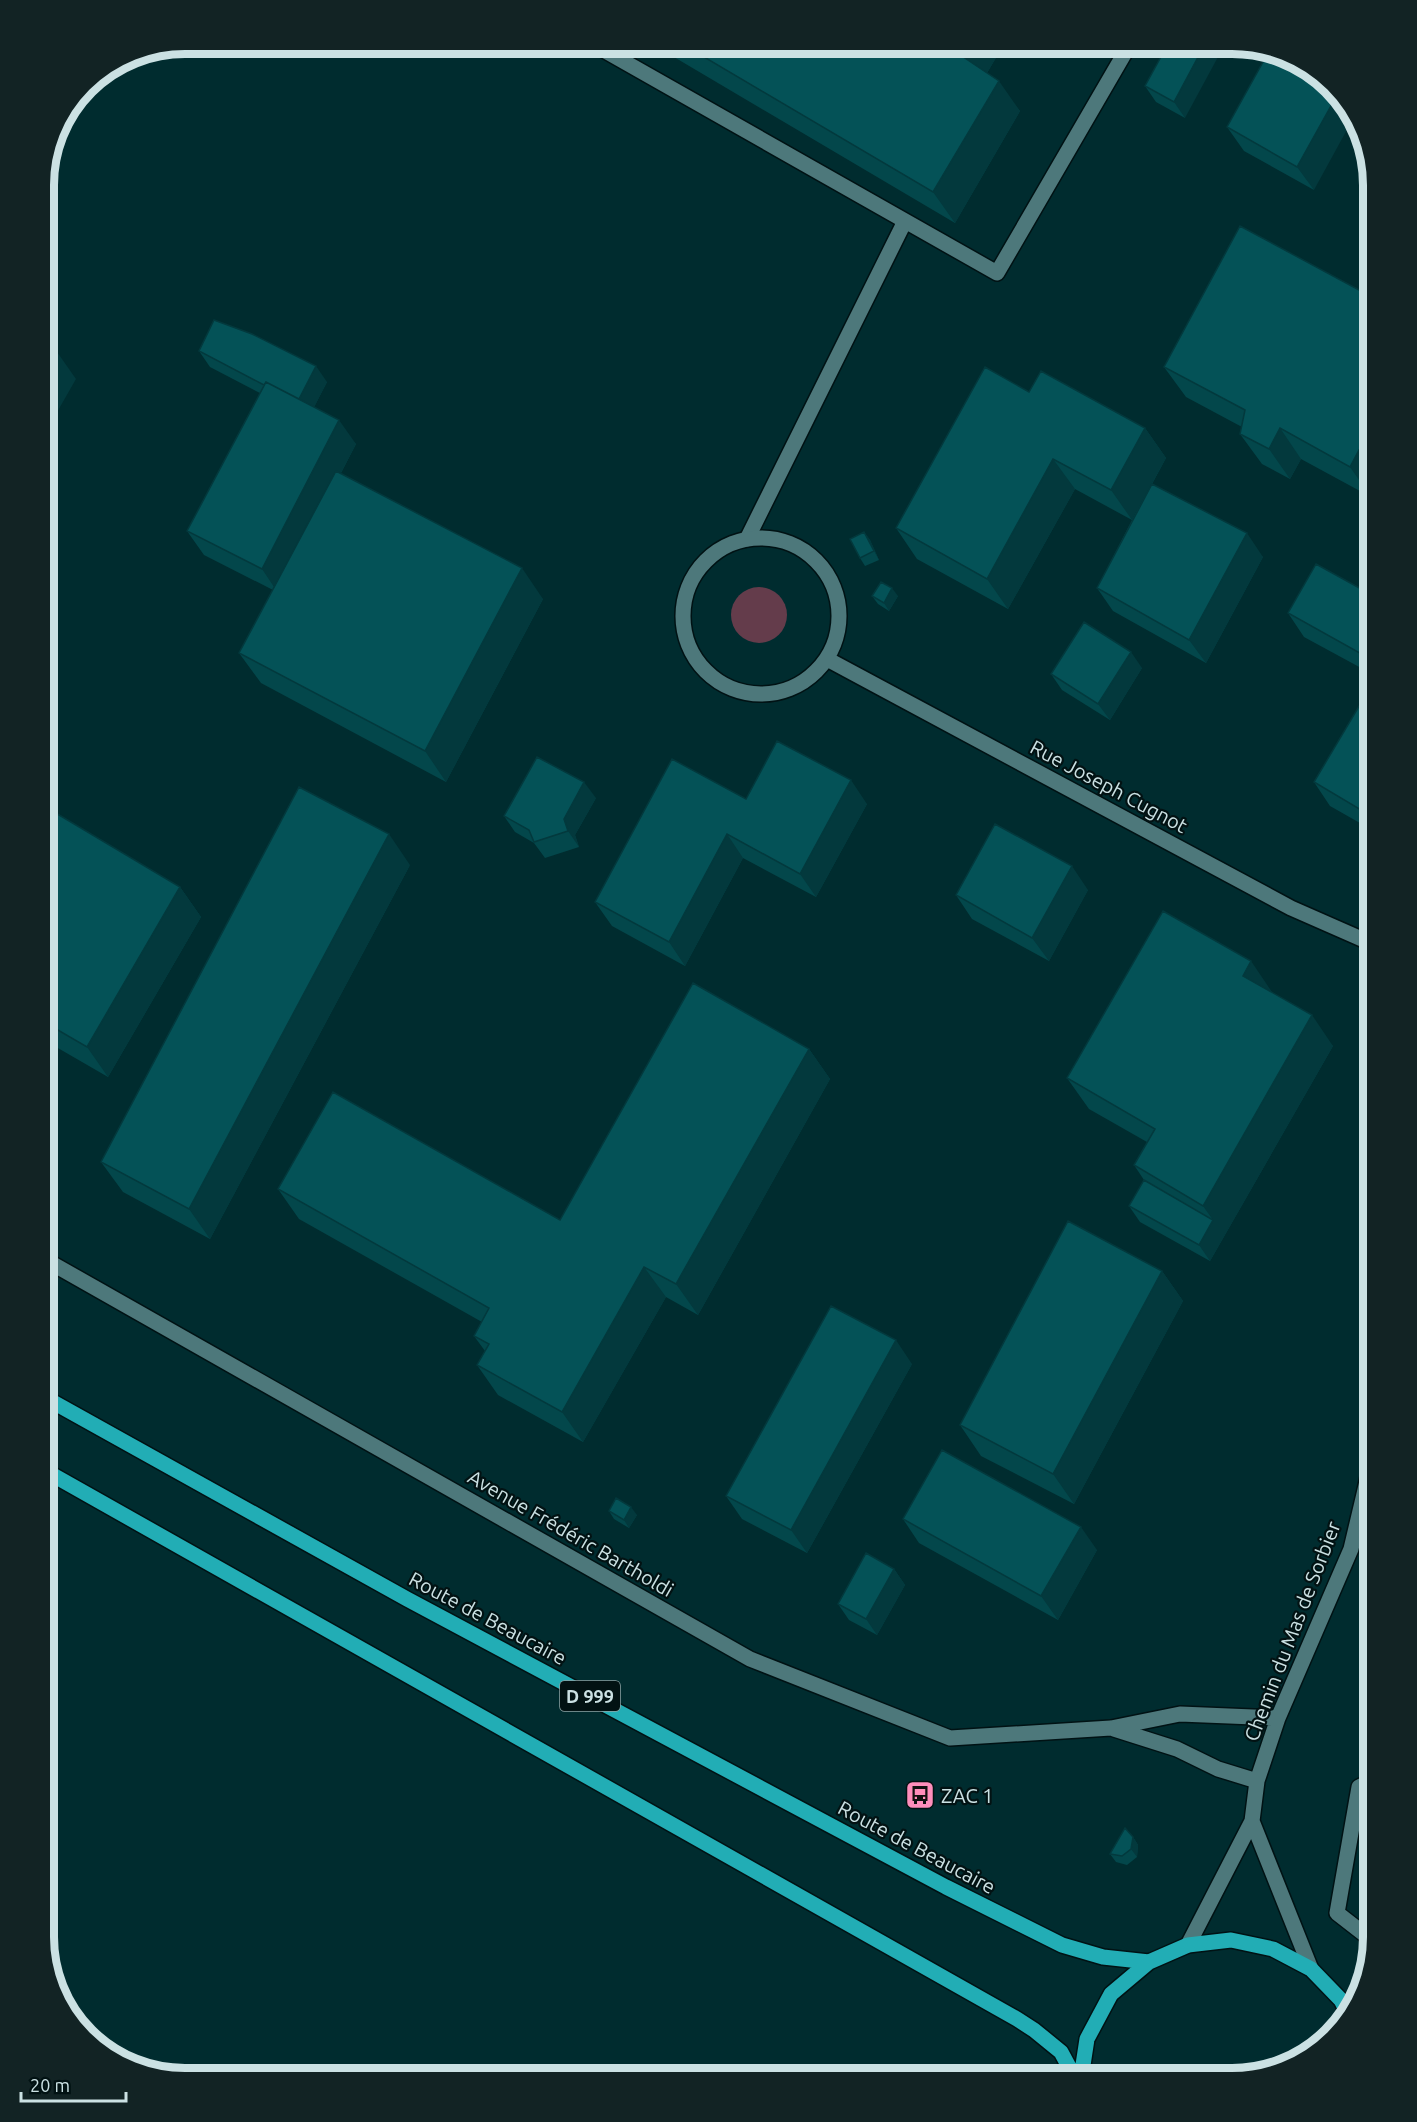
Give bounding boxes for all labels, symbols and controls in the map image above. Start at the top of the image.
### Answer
street label: Rue Joseph Cugnot [1027,735,1192,837]
street label: Avenue Frédéric Bartholdi [464,1465,678,1601]
street label: Chemin du Mas de Sorbier [1239,1517,1345,1744]
street label: Route de Beaucaire [405,1567,571,1669]
road number: D 999 [560,1681,620,1711]
bus stop icon: ZAC 1 [904,1779,936,1811]
place label: ZAC 1 [941,1784,994,1807]
street label: Route de Beaucaire [834,1796,1000,1898]
scale bar [21,2065,126,2103]
text: 20 m [30,2075,70,2095]

